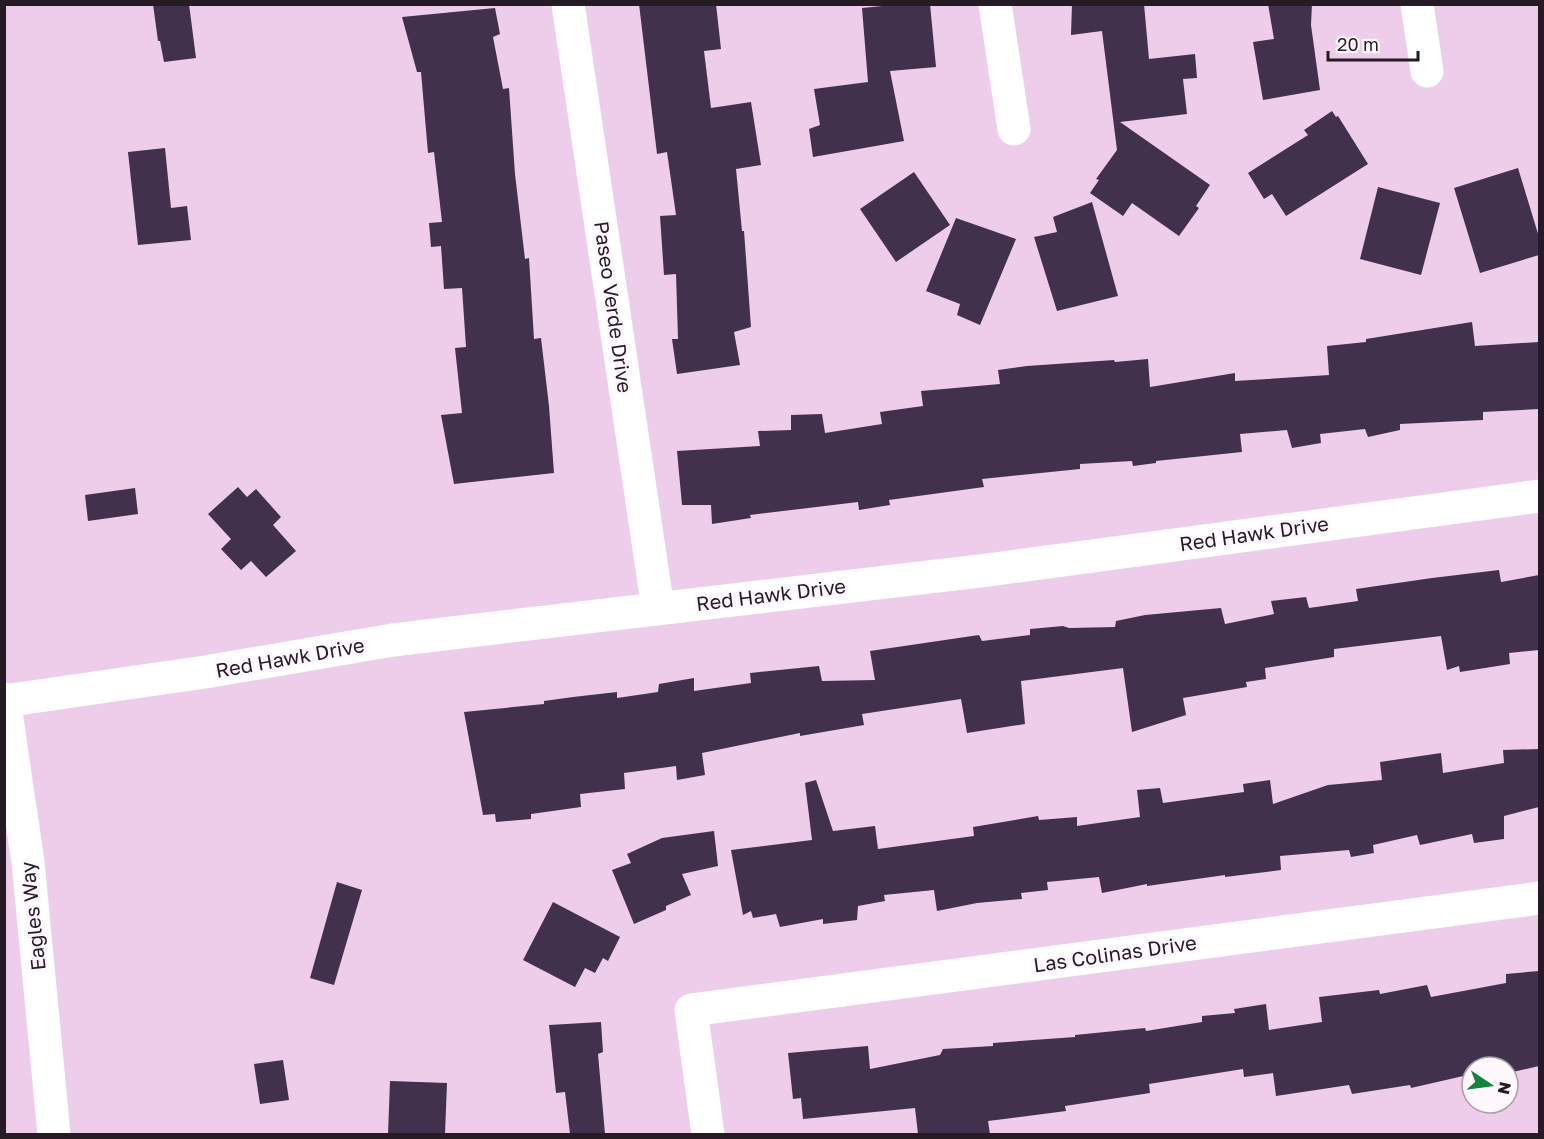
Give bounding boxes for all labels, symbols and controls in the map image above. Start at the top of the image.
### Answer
scale bar [1328,24,1418,62]
text: 20 m [1337,33,1379,55]
street label: Paseo Verde Drive [590,219,638,394]
street label: Red Hawk Drive [1178,511,1330,555]
street label: Red Hawk Drive [695,573,847,615]
street label: Red Hawk Drive [214,632,366,682]
street label: Eagles Way [14,860,50,972]
street label: Las Colinas Drive [1032,930,1198,976]
north arrow [1460,1055,1520,1115]
text: N [1494,1080,1516,1097]

